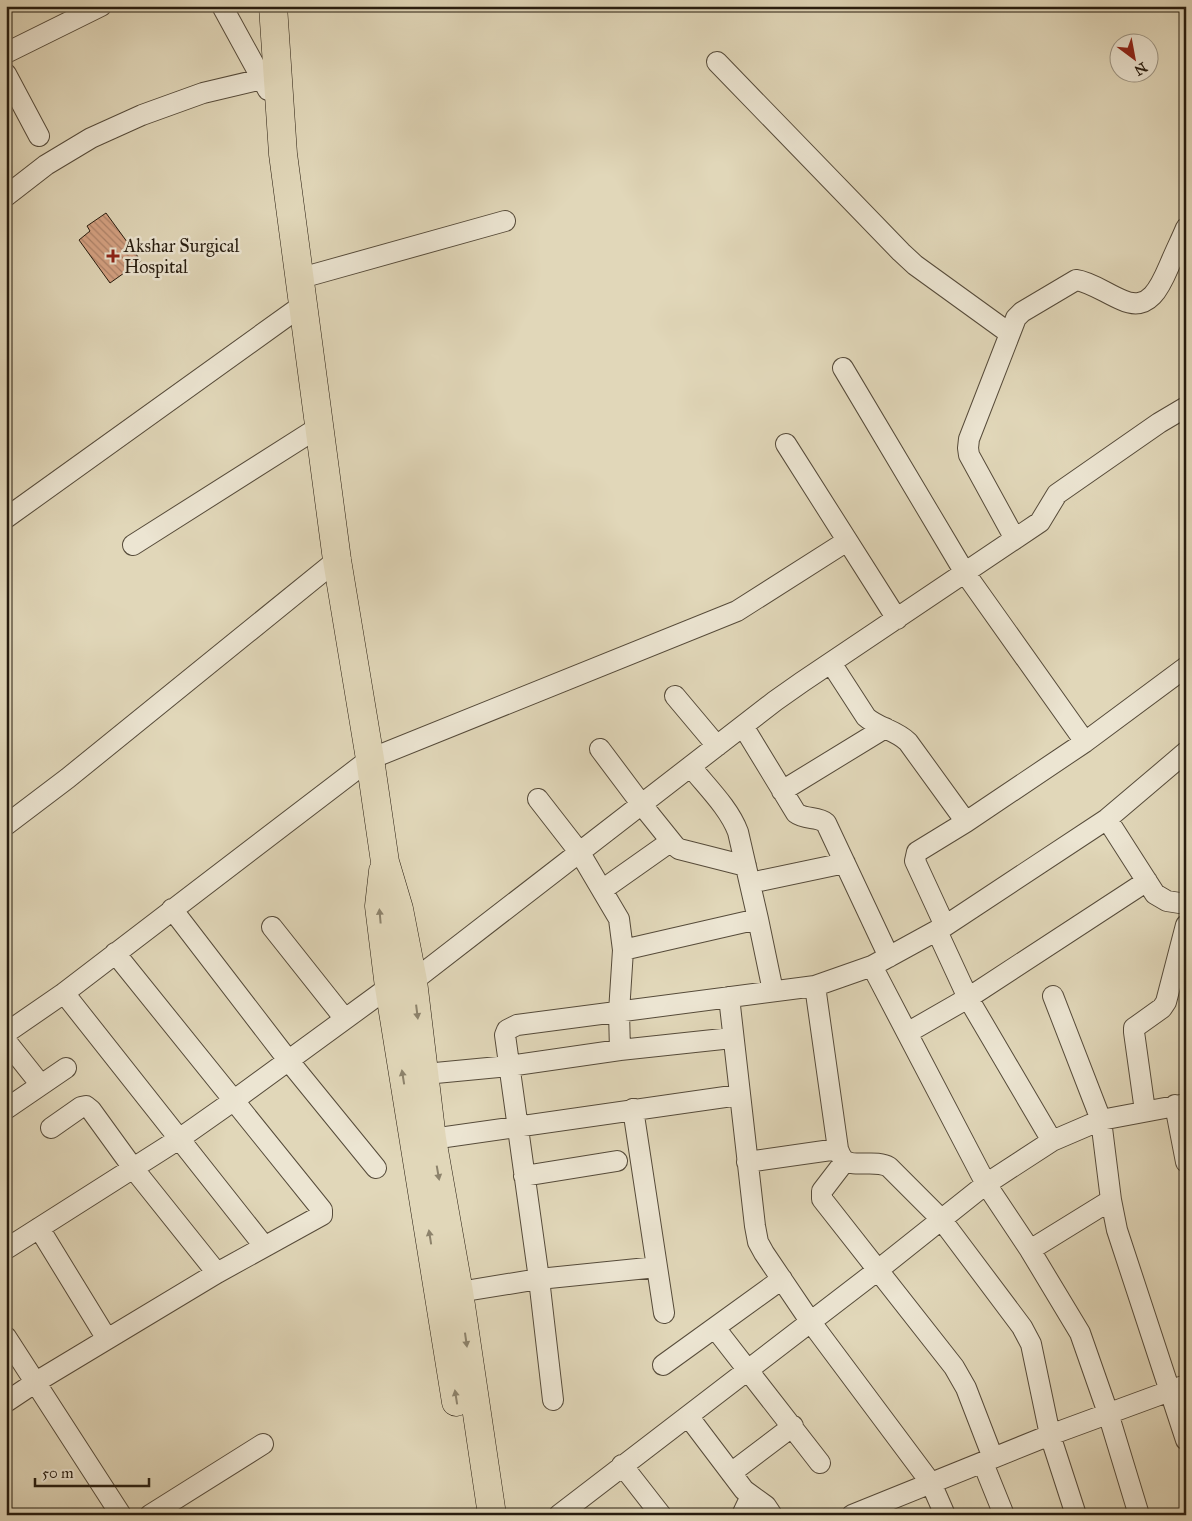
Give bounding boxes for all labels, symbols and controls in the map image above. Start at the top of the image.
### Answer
north arrow [1110,32,1160,82]
text: N [1131,58,1150,79]
place label: Akshar Surgical Hospital [123,235,239,278]
marker: Akshar Surgical Hospital [106,249,120,263]
one-way arrow [375,908,383,924]
one-way arrow [413,1005,421,1021]
one-way arrow [399,1068,407,1084]
one-way arrow [435,1166,443,1182]
one-way arrow [425,1229,433,1245]
one-way arrow [462,1332,470,1348]
one-way arrow [451,1389,459,1405]
scale bar [35,1456,149,1488]
text: 50 m [42,1464,74,1482]

